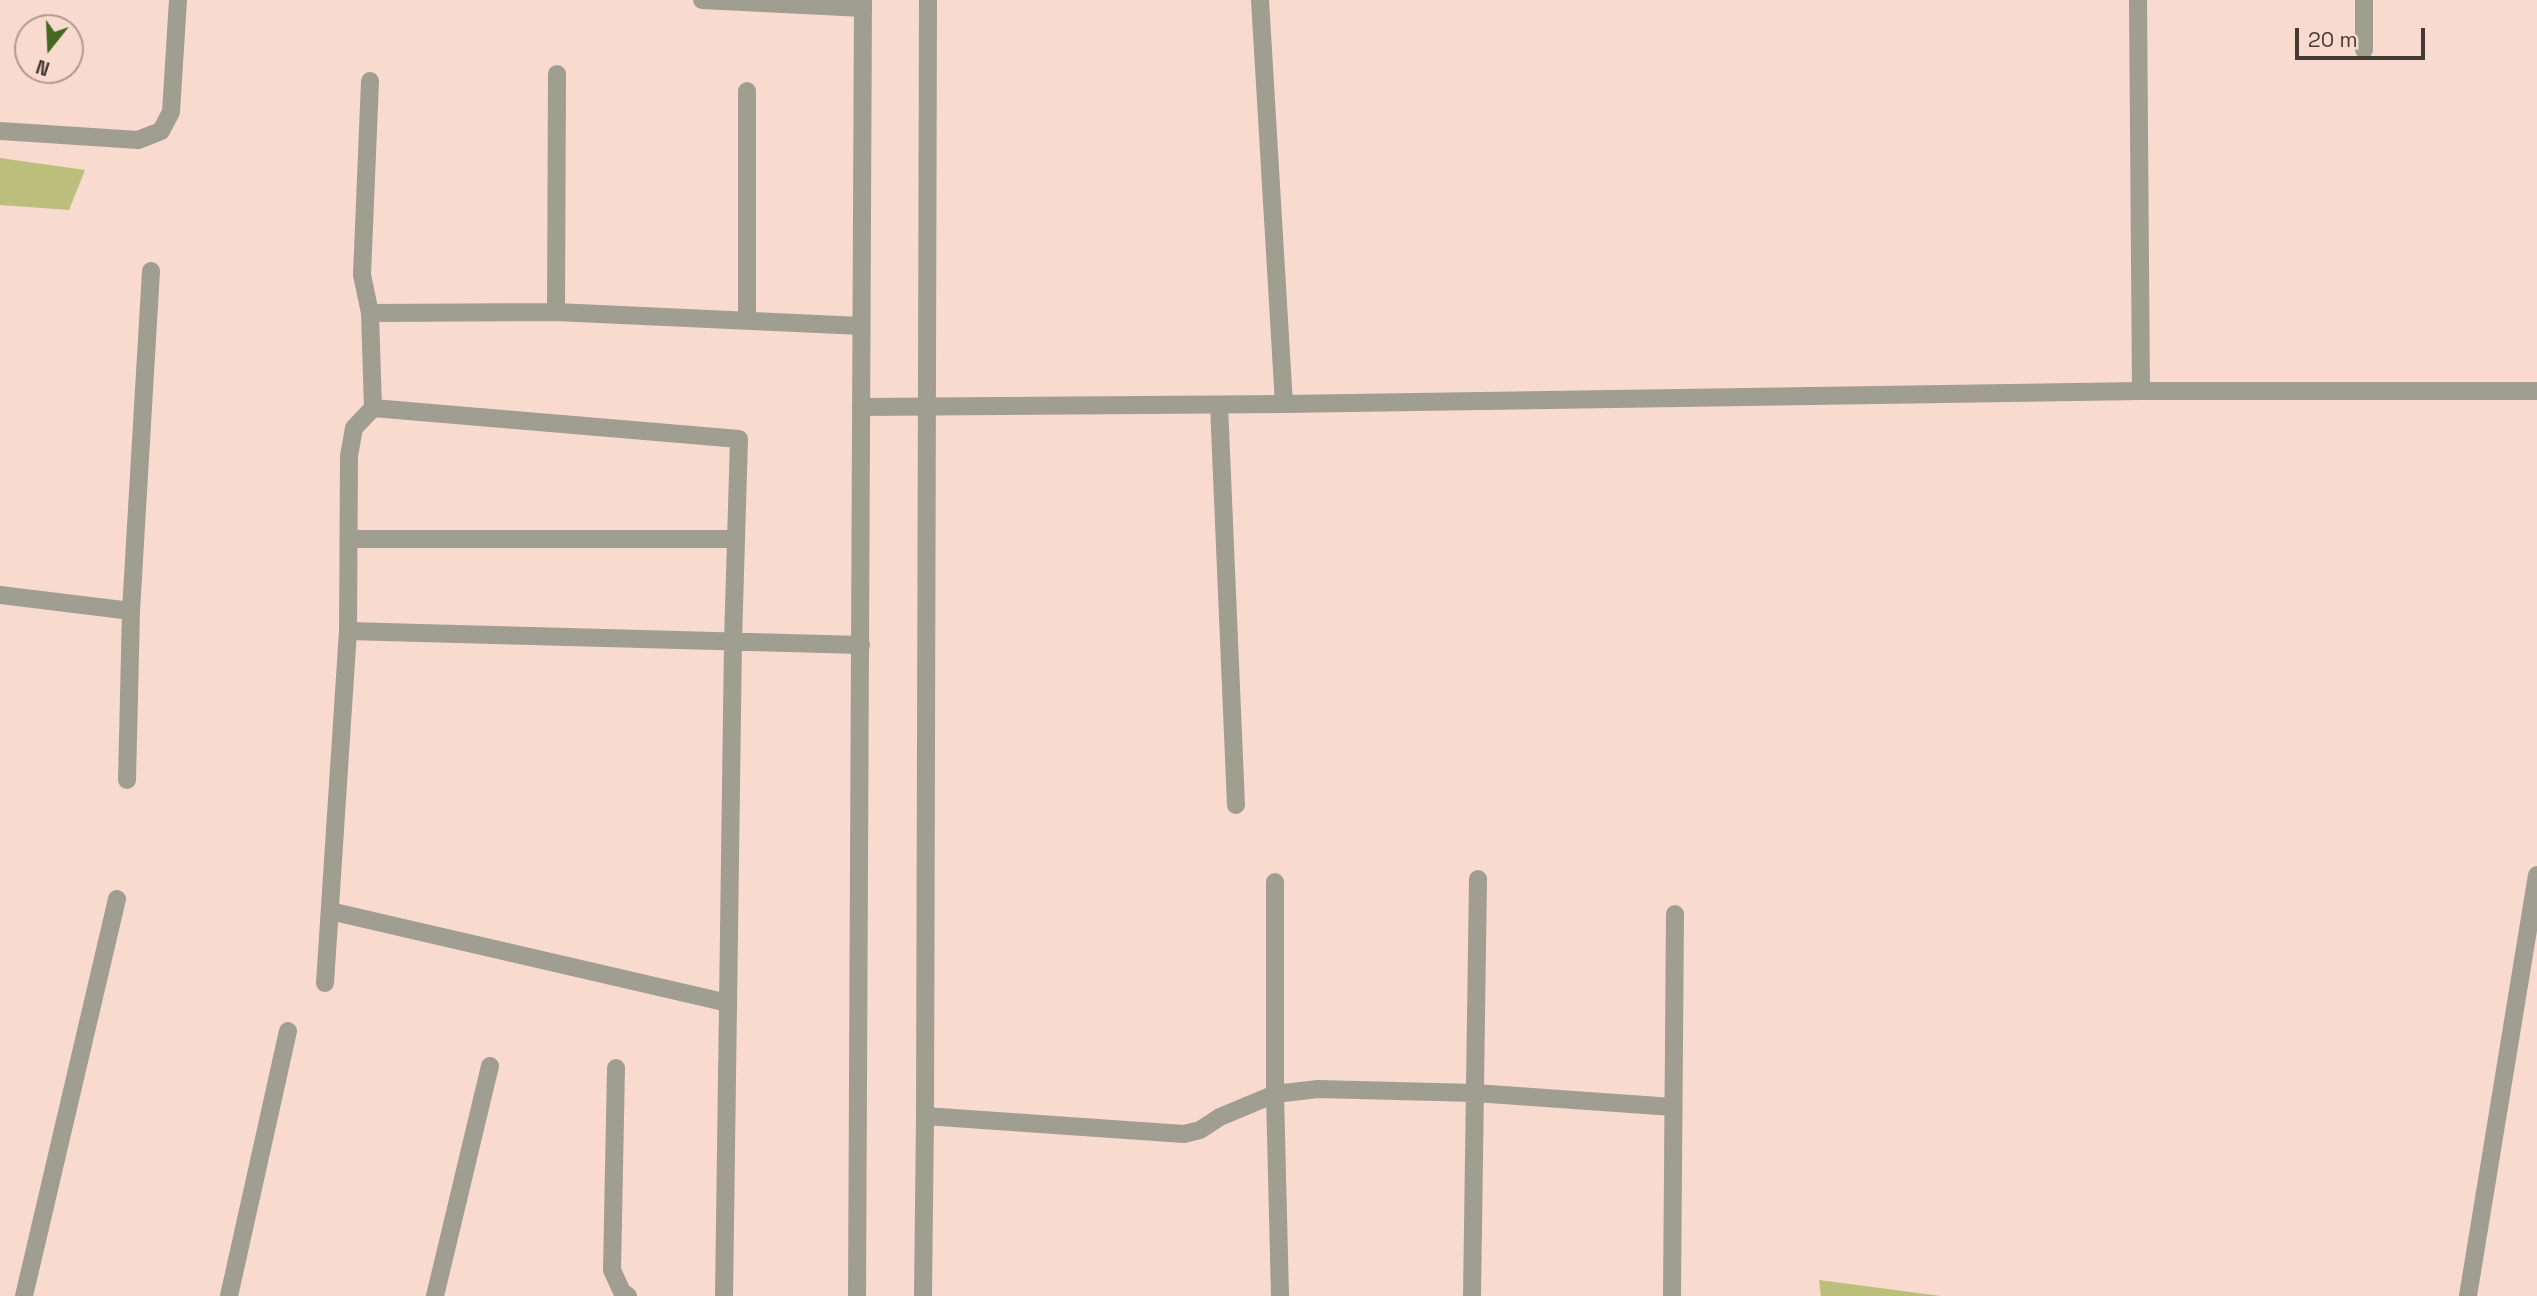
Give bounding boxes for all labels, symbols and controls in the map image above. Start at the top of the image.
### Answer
north arrow [14,14,84,84]
scale bar [2299,14,2428,58]
text: 20 m [2308,26,2358,53]
text: N [33,54,53,81]

